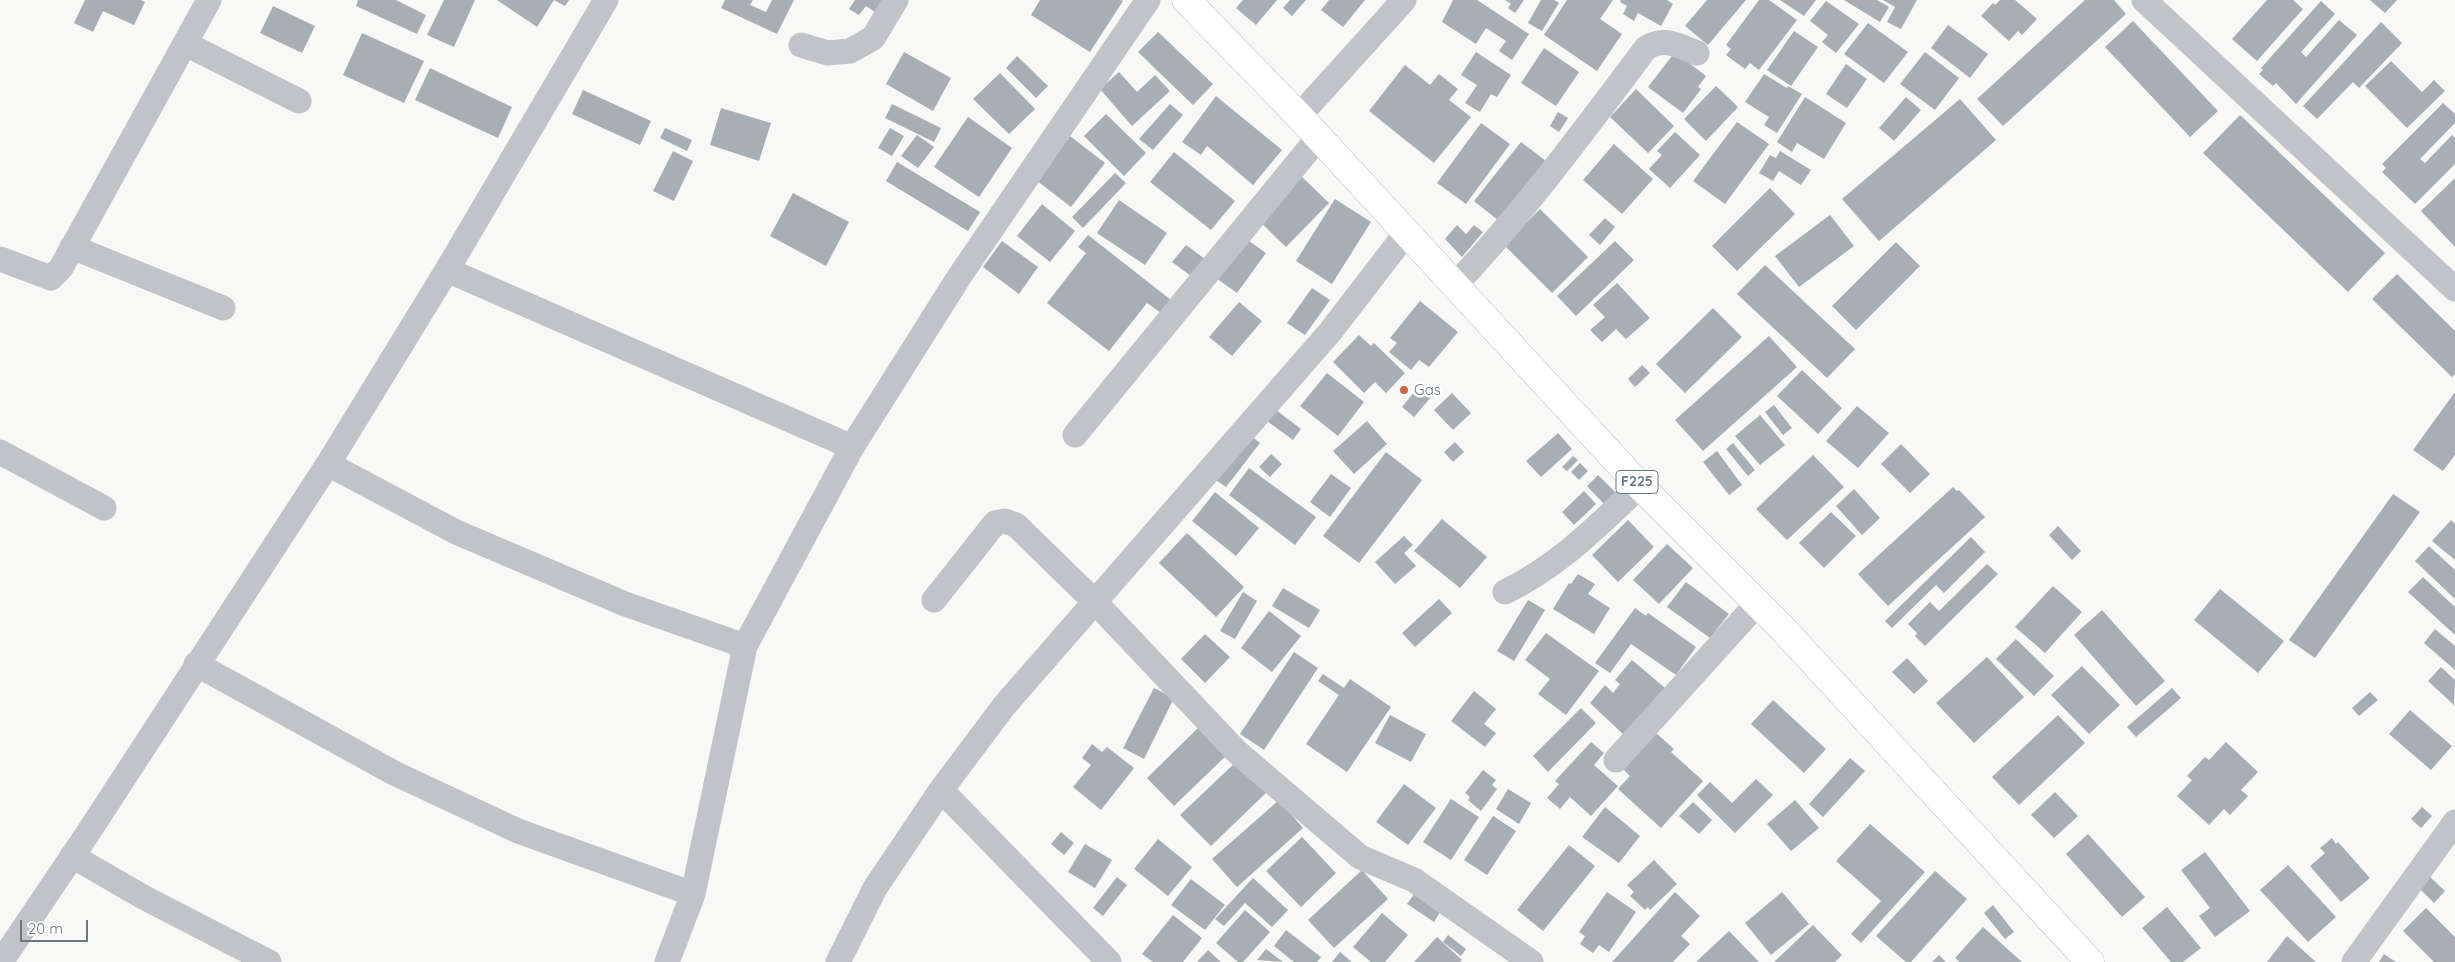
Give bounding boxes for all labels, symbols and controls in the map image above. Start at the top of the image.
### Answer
place label: Gas [1414,381,1441,399]
marker: Gas [1398,384,1410,396]
road number: F225 [1616,471,1658,494]
scale bar [22,910,90,942]
text: 20 m [28,919,63,938]

